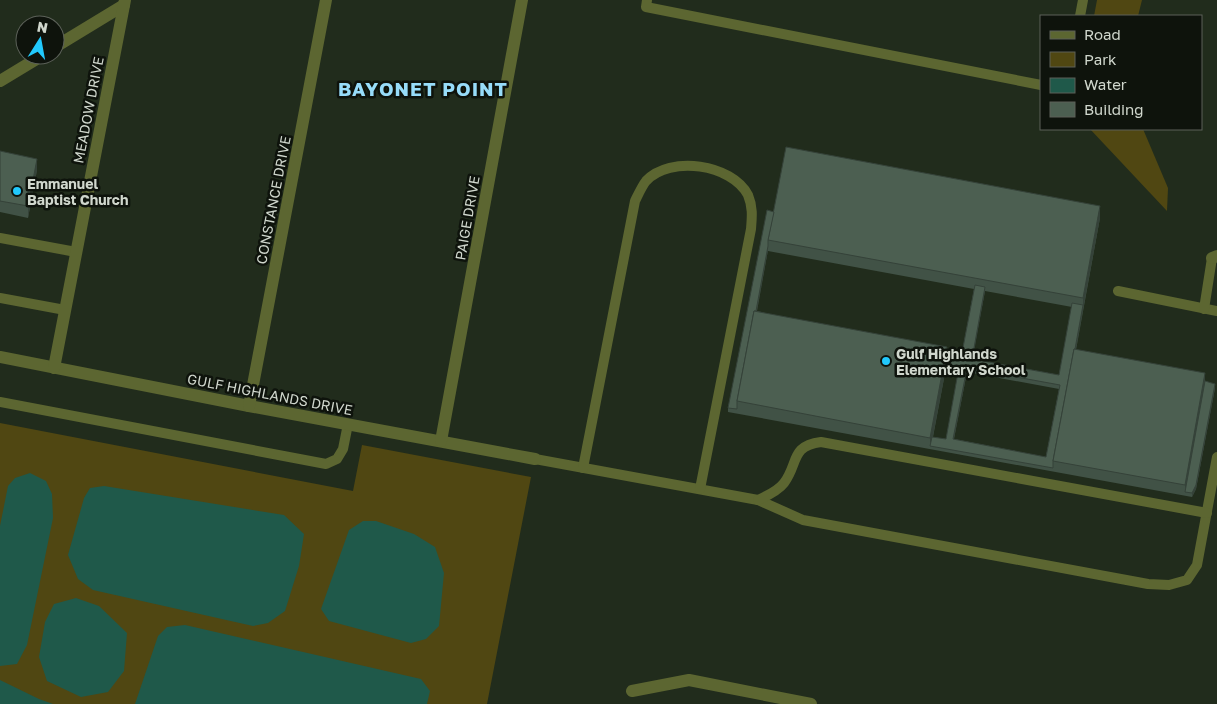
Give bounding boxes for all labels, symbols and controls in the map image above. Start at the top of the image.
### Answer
north arrow [15,15,65,65]
legend [1040,15,1202,130]
text: N [36,17,49,36]
text: Road [1084,25,1121,43]
text: Park [1084,50,1117,68]
street label: MEADOW DRIVE [69,55,107,165]
text: Water [1084,75,1127,93]
district label: BAYONET POINT [338,77,508,100]
text: Building [1084,100,1144,118]
street label: CONSTANCE DRIVE [252,135,294,265]
street label: PAIGE DRIVE [451,174,483,262]
place label: Emmanuel Baptist Church [27,175,128,208]
marker: Emmanuel Baptist Church [11,185,23,197]
place label: Gulf Highlands Elementary School [896,345,1026,378]
marker: Gulf Highlands Elementary School [880,355,892,367]
street label: GULF HIGHLANDS DRIVE [186,370,354,418]

